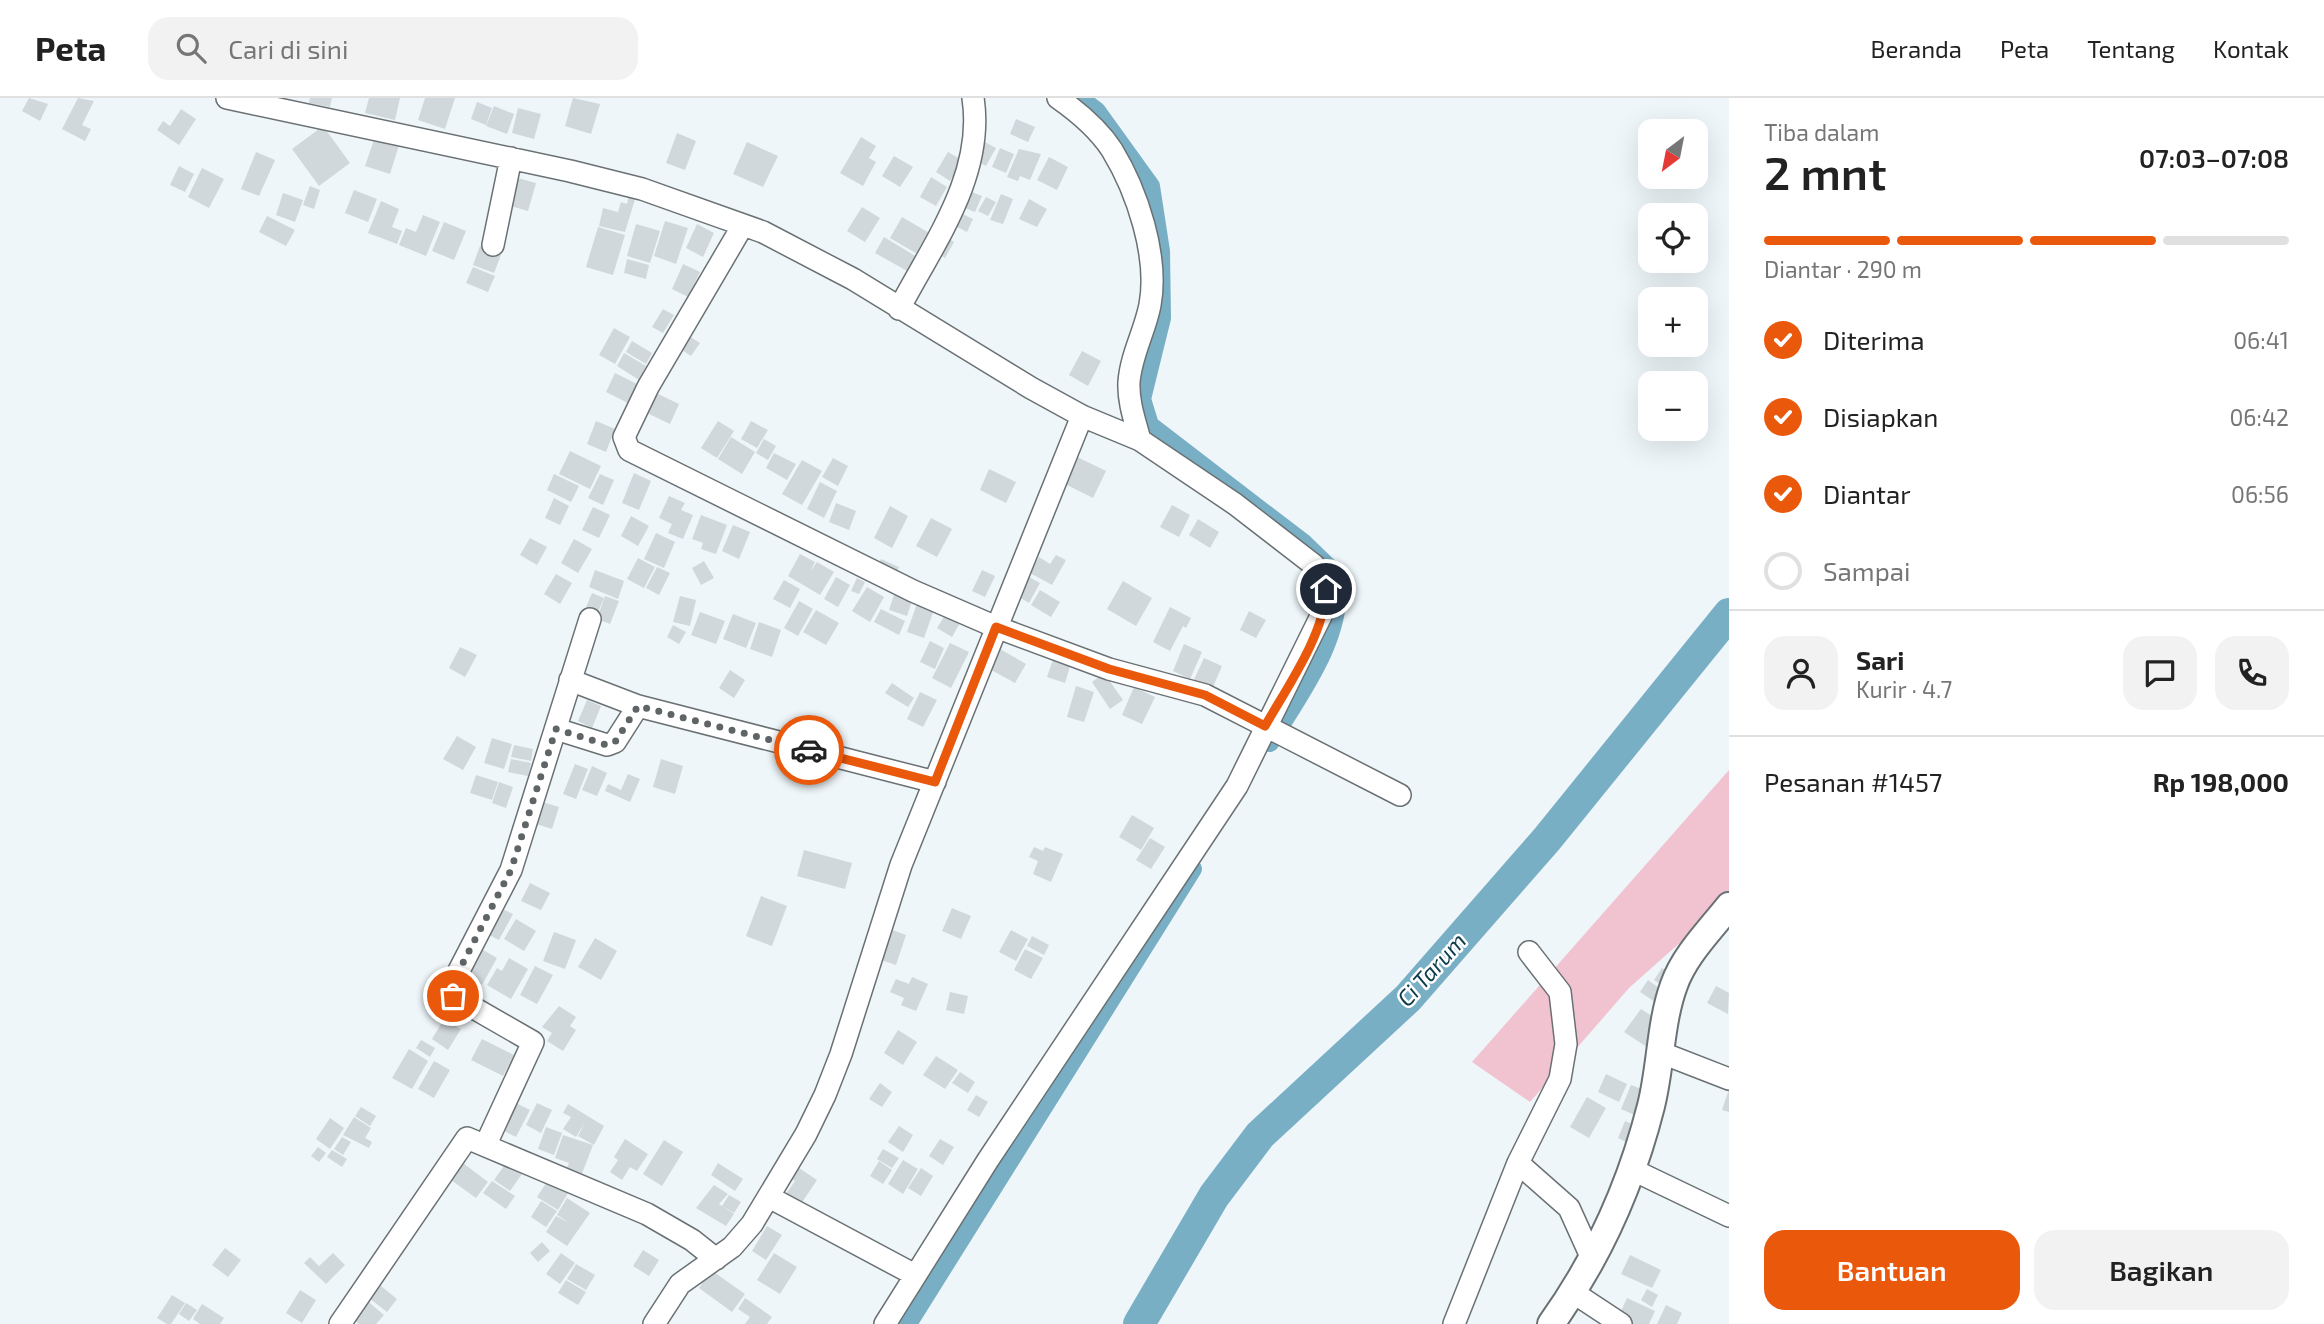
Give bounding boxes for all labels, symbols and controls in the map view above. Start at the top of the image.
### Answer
search box [148,17,638,80]
text: Peta [35,28,106,68]
icon: search [172,29,210,67]
text: Cari di sini [228,33,348,64]
text: Beranda [1871,34,1962,63]
text: Peta [2000,34,2049,63]
text: Tentang [2087,34,2175,63]
text: Kontak [2213,34,2289,63]
text: Tiba dalam [1764,118,1879,146]
north arrow [1638,119,1708,189]
map controls [1638,119,1708,441]
text: 07:03–07:08 [2139,142,2289,173]
text: 2 mnt [1764,144,1886,199]
button: locate [1638,203,1708,273]
text: Diantar · 290 m [1764,255,1922,283]
button: + [1638,287,1708,357]
icon: check [1764,321,1802,359]
text: Diterima [1823,324,1925,355]
text: 06:41 [2233,326,2289,354]
button: − [1638,371,1708,441]
icon: check [1764,398,1802,436]
text: Disiapkan [1823,401,1938,432]
text: 06:42 [2229,403,2289,431]
icon: check [1764,475,1802,513]
text: Diantar [1823,478,1911,509]
text: 06:56 [2231,480,2289,508]
text: Sampai [1823,555,1910,586]
pin [1296,559,1356,619]
icon: home [1307,570,1345,608]
button: person [1764,636,1838,710]
button: chat [2123,636,2197,710]
button: phone [2215,636,2289,710]
text: Sari [1856,644,1904,675]
text: Kurir · 4.7 [1856,675,1952,703]
courier [774,715,844,785]
icon: car [790,731,828,769]
text: Pesanan #1457 [1764,766,1942,797]
text: Rp 198,000 [2153,766,2289,797]
water label: Ci Tarum [1391,926,1471,1012]
pin [423,966,483,1026]
icon: bag [434,977,472,1015]
button: Bantuan [1764,1230,2020,1310]
button: Bagikan [2034,1230,2289,1310]

